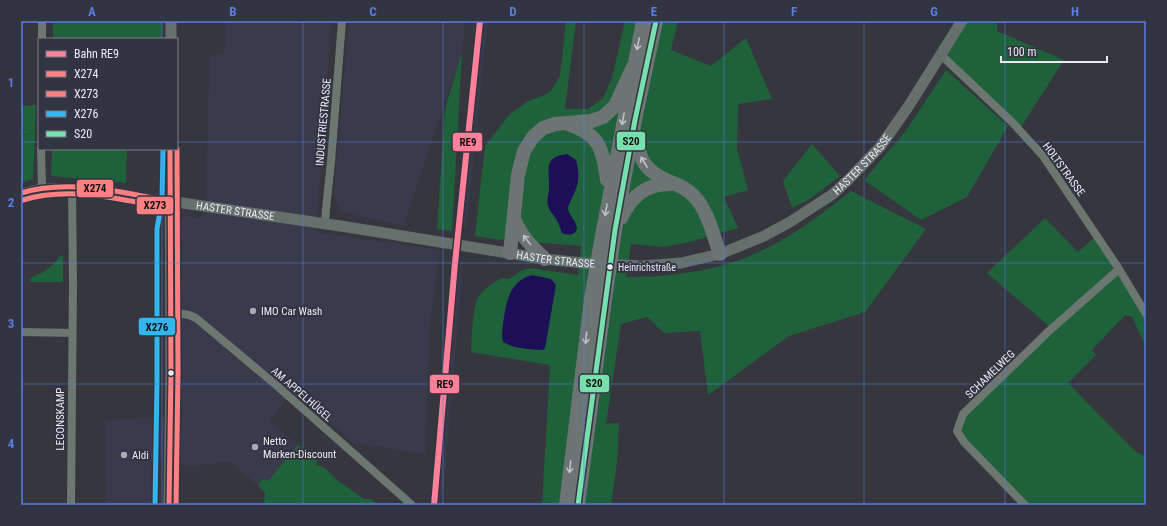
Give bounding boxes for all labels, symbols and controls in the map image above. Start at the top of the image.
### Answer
text: A [88,4,96,19]
text: B [229,4,237,19]
text: C [369,4,377,19]
text: D [509,4,517,19]
text: E [651,4,658,19]
text: F [791,4,797,19]
text: G [930,4,938,19]
text: H [1071,4,1079,19]
one-way arrow [634,37,642,50]
legend [38,38,178,150]
scale bar [1001,38,1107,64]
text: 100 m [1007,45,1037,59]
text: Bahn RE9 [74,47,119,61]
text: X274 [74,67,98,81]
text: 1 [8,75,14,90]
street label: INDUSTRIESTRASSE [313,77,334,166]
text: X273 [74,87,98,101]
text: X276 [74,107,98,121]
one-way arrow [619,112,627,125]
text: S20 [74,127,92,141]
line badge: S20 [616,131,646,151]
street label: HASTER STRASSE [830,131,895,198]
line badge: RE9 [452,132,483,152]
text: S20 [622,135,640,148]
text: RE9 [459,136,477,149]
street label: HOLTSTRASSE [1040,140,1088,199]
one-way arrow [640,157,648,168]
line badge: X274 [76,179,114,198]
text: X274 [84,182,107,195]
text: 2 [8,195,15,210]
line badge: X273 [136,196,174,215]
text: X273 [144,199,167,212]
street label: HASTER STRASSE [195,199,276,223]
one-way arrow [602,203,610,216]
one-way arrow [523,235,531,246]
street label: HASTER STRASSE [515,248,596,271]
marker: Heinrichstraße [605,262,615,272]
place label: Heinrichstraße [618,262,676,273]
place label: IMO Car Wash [261,305,322,318]
marker: IMO Car Wash [248,306,258,316]
text: 3 [8,316,14,331]
line badge: X276 [138,317,176,336]
text: X276 [146,321,169,334]
one-way arrow [582,331,590,344]
street label: SCHAMELWEG [963,348,1018,401]
street label: AM APPELHÜGEL [268,364,335,424]
unlabelled marker [166,368,176,378]
line badge: RE9 [429,374,460,394]
line badge: S20 [579,374,610,393]
text: S20 [585,377,603,390]
text: RE9 [436,378,454,391]
street label: LECONSKAMP [54,388,67,450]
place label: Netto Marken-Discount [263,435,336,461]
text: 4 [8,436,15,451]
marker: Netto Marken-Discount [250,442,260,452]
place label: Aldi [132,449,149,462]
marker: Aldi [119,450,129,460]
one-way arrow [566,460,574,473]

